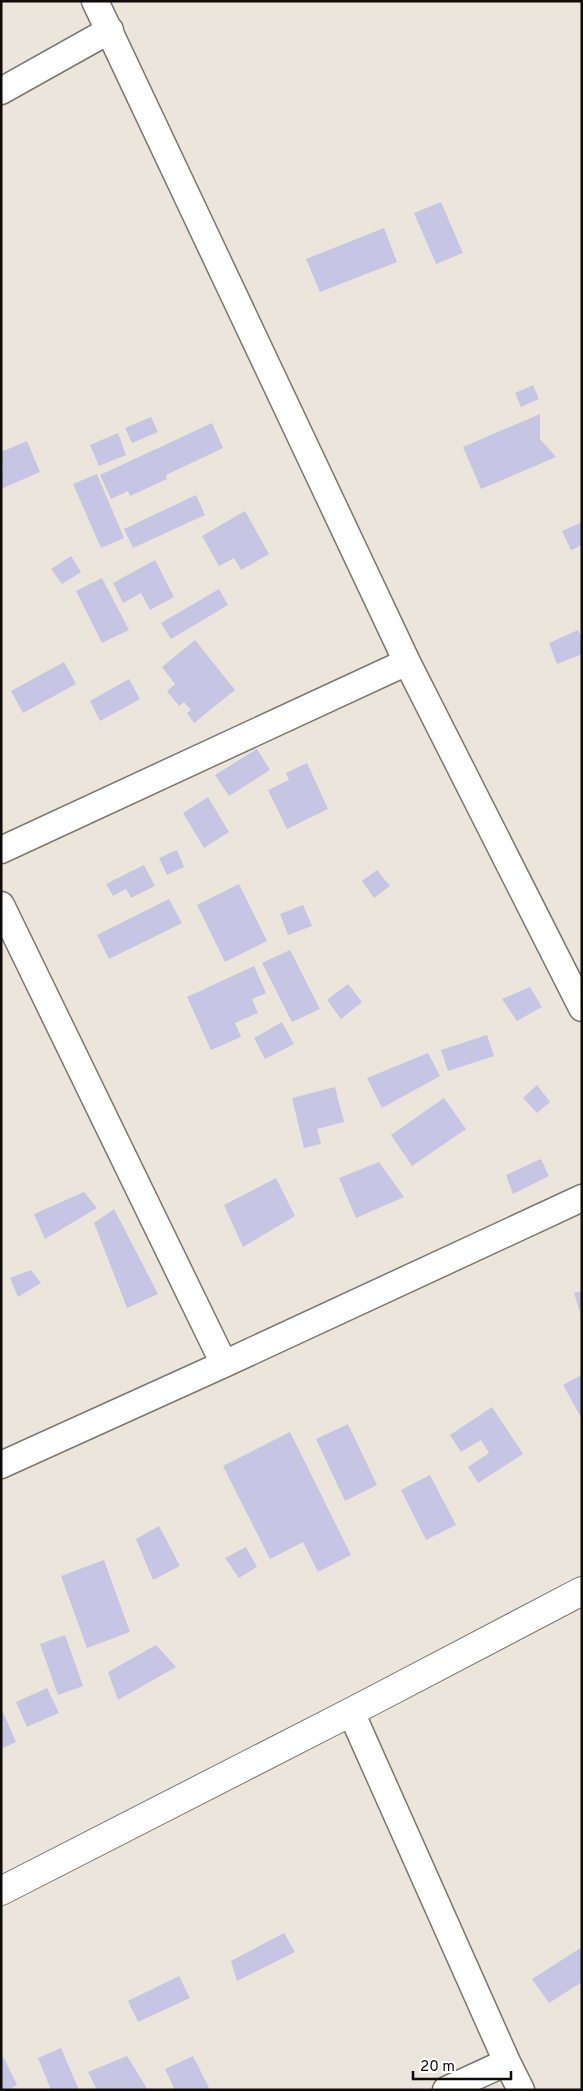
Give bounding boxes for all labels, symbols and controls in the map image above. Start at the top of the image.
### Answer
scale bar [413,2048,510,2080]
text: 20 m [420,2058,455,2077]

